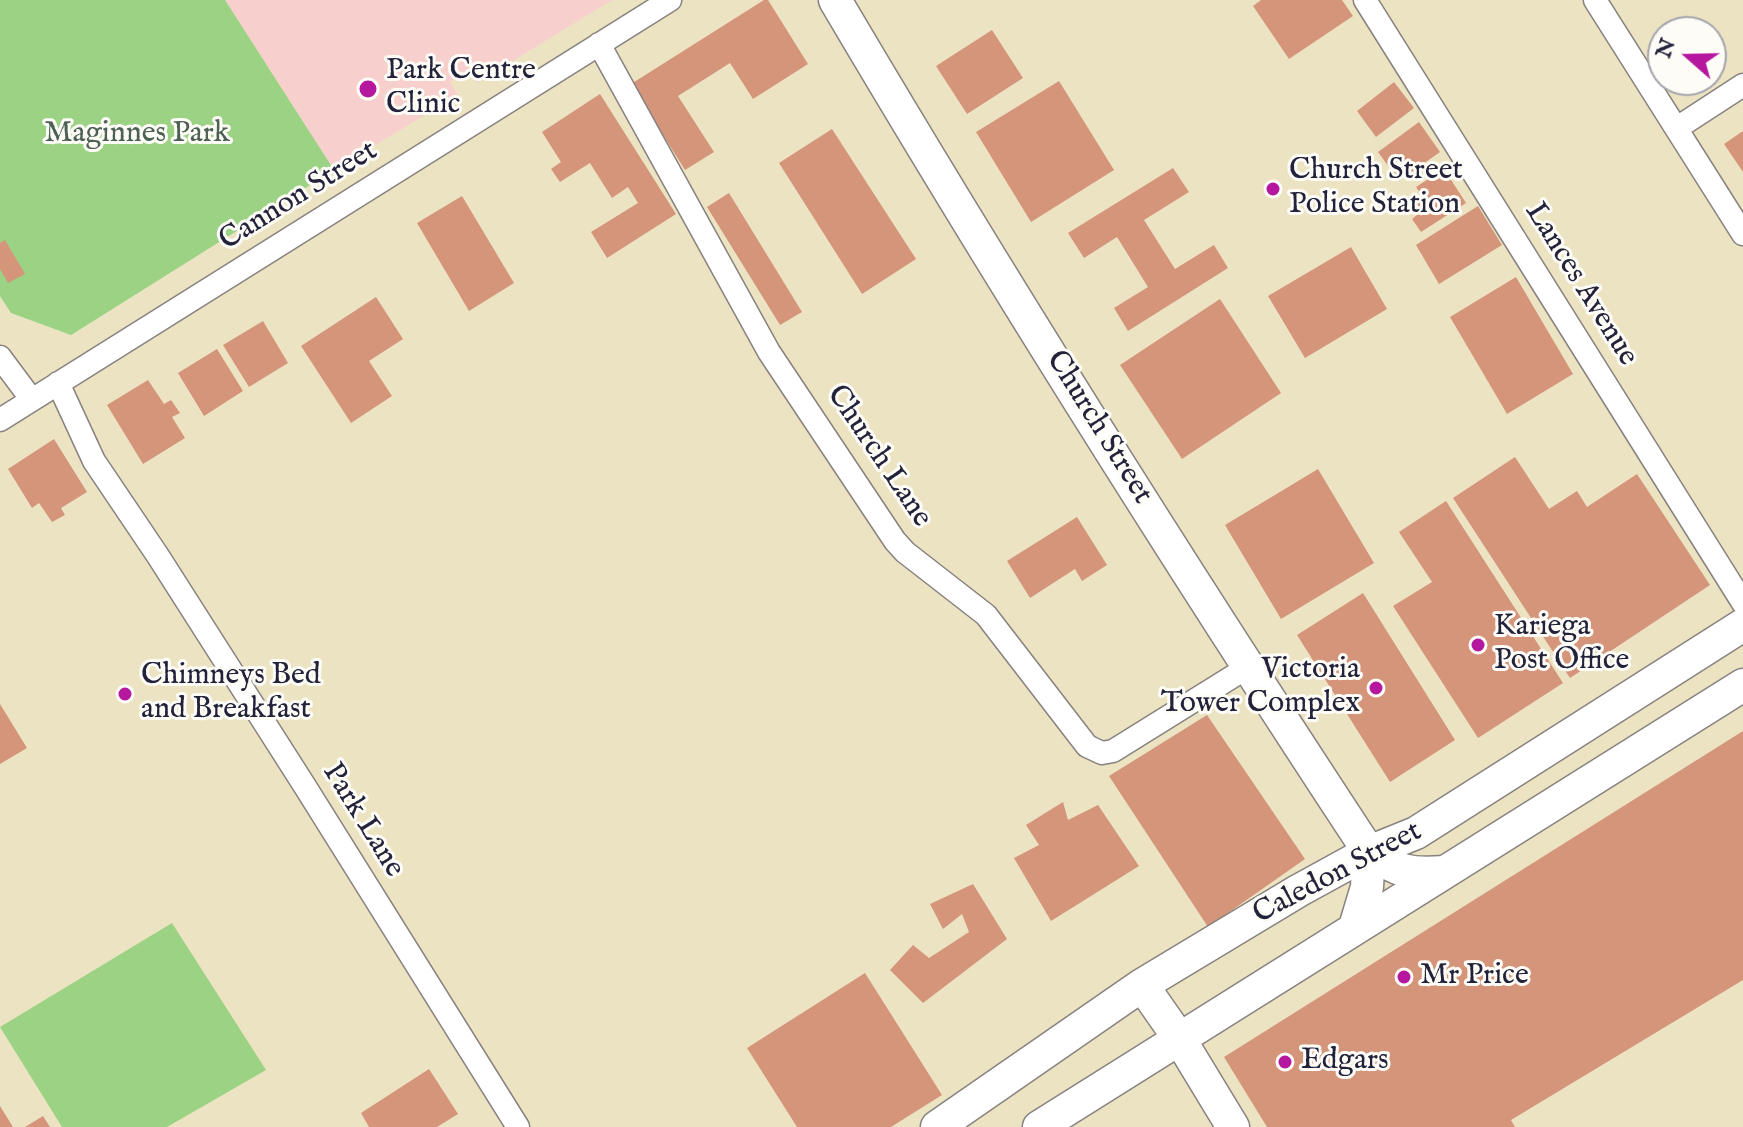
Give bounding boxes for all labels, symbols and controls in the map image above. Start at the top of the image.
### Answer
north arrow [1647,16,1727,96]
text: N [1650,35,1683,62]
place label: Park Centre Clinic [386,54,536,124]
marker: Park Centre Clinic [357,78,379,100]
park label: Maginnes Park [44,117,230,153]
street label: Cannon Street [213,134,385,260]
place label: Church Street Police Station [1289,154,1463,224]
marker: Church Street Police Station [1264,180,1282,198]
street label: Lances Avenue [1516,197,1644,373]
street label: Church Street [1037,345,1159,511]
street label: Church Lane [817,379,939,535]
place label: Kariega Post Office [1494,610,1629,680]
marker: Kariega Post Office [1469,636,1487,654]
place label: Victoria Tower Complex [1161,653,1360,724]
place label: Chimneys Bed and Breakfast [141,659,321,730]
marker: Victoria Tower Complex [1367,679,1385,697]
marker: Chimneys Bed and Breakfast [116,685,134,703]
street label: Park Lane [313,757,411,885]
street label: Caledon Street [1248,815,1428,933]
place label: Mr Price [1420,959,1529,995]
marker: Mr Price [1395,968,1413,986]
place label: Edgars [1301,1044,1389,1080]
marker: Edgars [1276,1053,1294,1071]

